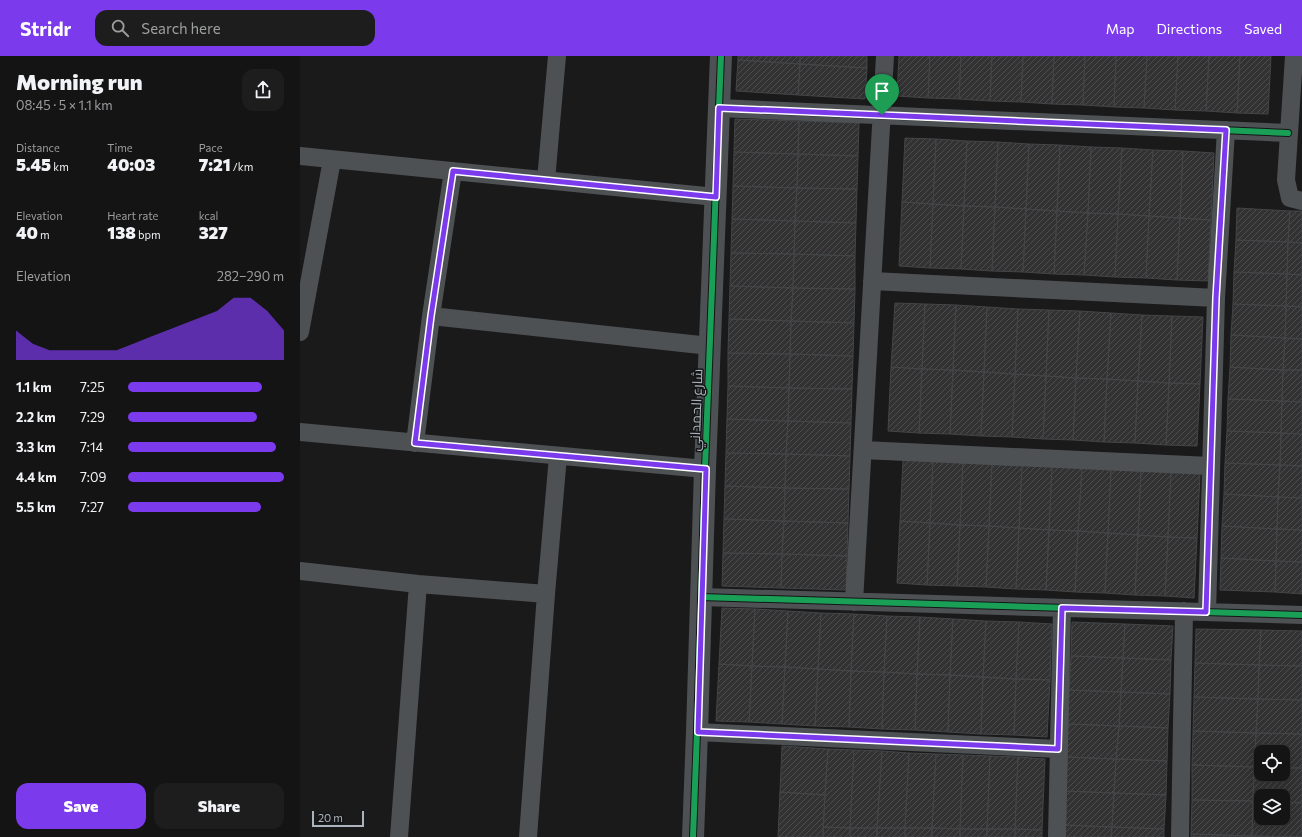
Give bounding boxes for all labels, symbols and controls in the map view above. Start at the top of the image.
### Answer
search box [95,10,375,46]
text: Stridr [20,17,71,40]
icon: search [109,17,131,39]
text: Search here [141,19,221,37]
text: Map [1106,20,1135,37]
text: Directions [1157,20,1222,37]
text: Saved [1244,20,1282,37]
text: Morning run [16,68,143,95]
button: share [242,69,284,111]
pin [865,74,899,115]
icon: arrive [871,80,893,102]
text: 08:45 · 5 × 1.1 km [16,97,113,113]
text: Distance [16,141,60,154]
text: Time [107,141,133,154]
text: Pace [199,141,223,154]
text: 5.45 [16,154,51,175]
text: 40:03 [107,154,155,175]
text: 7:21 [199,154,231,175]
text: km [51,160,69,173]
text: /km [231,160,253,173]
text: Elevation [16,209,62,222]
text: Heart rate [107,209,158,222]
text: kcal [199,209,218,222]
text: 40 [16,222,38,243]
text: 138 [107,222,136,243]
text: 327 [199,222,228,243]
text: m [38,228,50,241]
text: bpm [136,228,161,241]
text: Elevation [16,268,71,284]
text: 282–290 m [217,268,284,284]
street label: شارع الحمداني [686,368,709,452]
text: 1.1 km [16,379,52,395]
text: 7:25 [80,379,105,395]
text: 2.2 km [16,409,56,425]
text: 7:29 [80,409,105,425]
text: 3.3 km [16,439,56,455]
text: 7:14 [80,439,103,455]
text: 4.4 km [16,469,57,485]
text: 7:09 [80,469,106,485]
text: 5.5 km [16,499,56,515]
text: 7:27 [80,499,104,515]
map controls [1254,745,1290,825]
button: locate [1254,745,1290,781]
button: Save [16,783,146,829]
button: Share [154,783,284,829]
button: layers [1254,789,1290,825]
scale bar [312,809,364,828]
text: 20 m [318,811,343,824]

